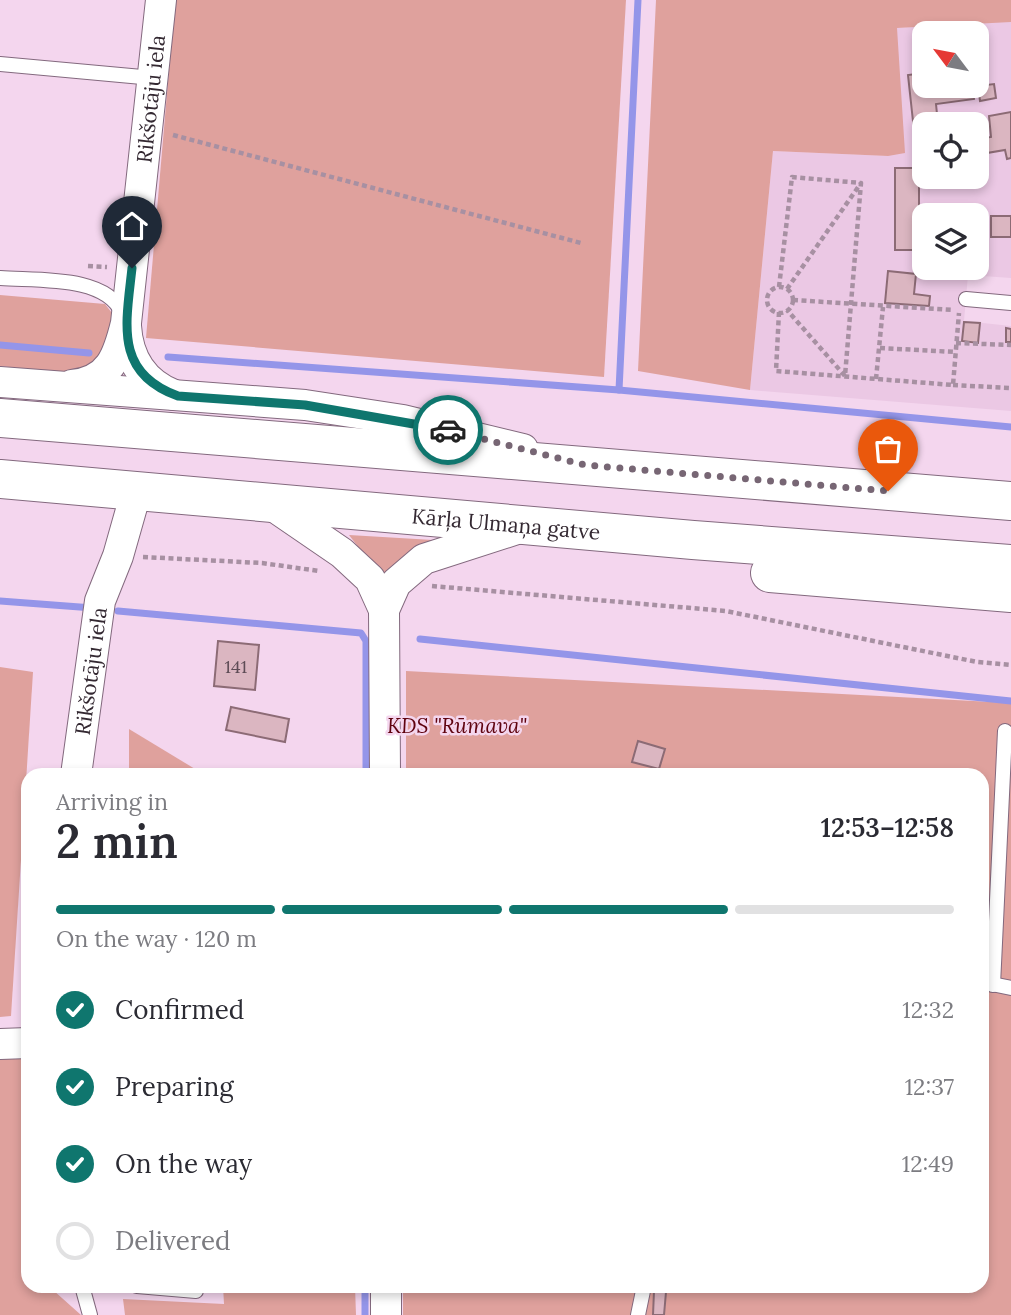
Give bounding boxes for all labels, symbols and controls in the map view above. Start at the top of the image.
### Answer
north arrow [912,21,989,98]
map controls [912,21,989,280]
street label: Rikšotāju iela [130,33,171,164]
button: locate [912,112,989,189]
pin [102,196,162,268]
button: layers [912,203,989,280]
icon: home [113,207,151,245]
courier [413,395,483,465]
icon: car [429,411,467,449]
pin [858,419,918,491]
icon: bag [869,430,907,468]
street label: Kārļa Ulmaņa gatve [411,502,601,545]
street label: Rikšotāju iela [68,605,113,737]
house number: 141 [225,655,247,678]
park label: KDS "Rūmava" [387,712,527,739]
text: Arriving in [56,787,168,816]
text: 12:53–12:58 [821,811,954,844]
text: 2 min [56,812,178,871]
text: On the way · 120 m [56,924,257,953]
icon: check [56,991,94,1029]
text: Confirmed [115,993,244,1026]
text: 12:32 [902,995,954,1024]
icon: check [56,1068,94,1106]
text: Preparing [115,1070,234,1103]
text: 12:37 [905,1072,954,1101]
icon: check [56,1145,94,1183]
text: On the way [115,1147,252,1180]
text: 12:49 [902,1149,954,1178]
text: Delivered [115,1224,231,1257]

